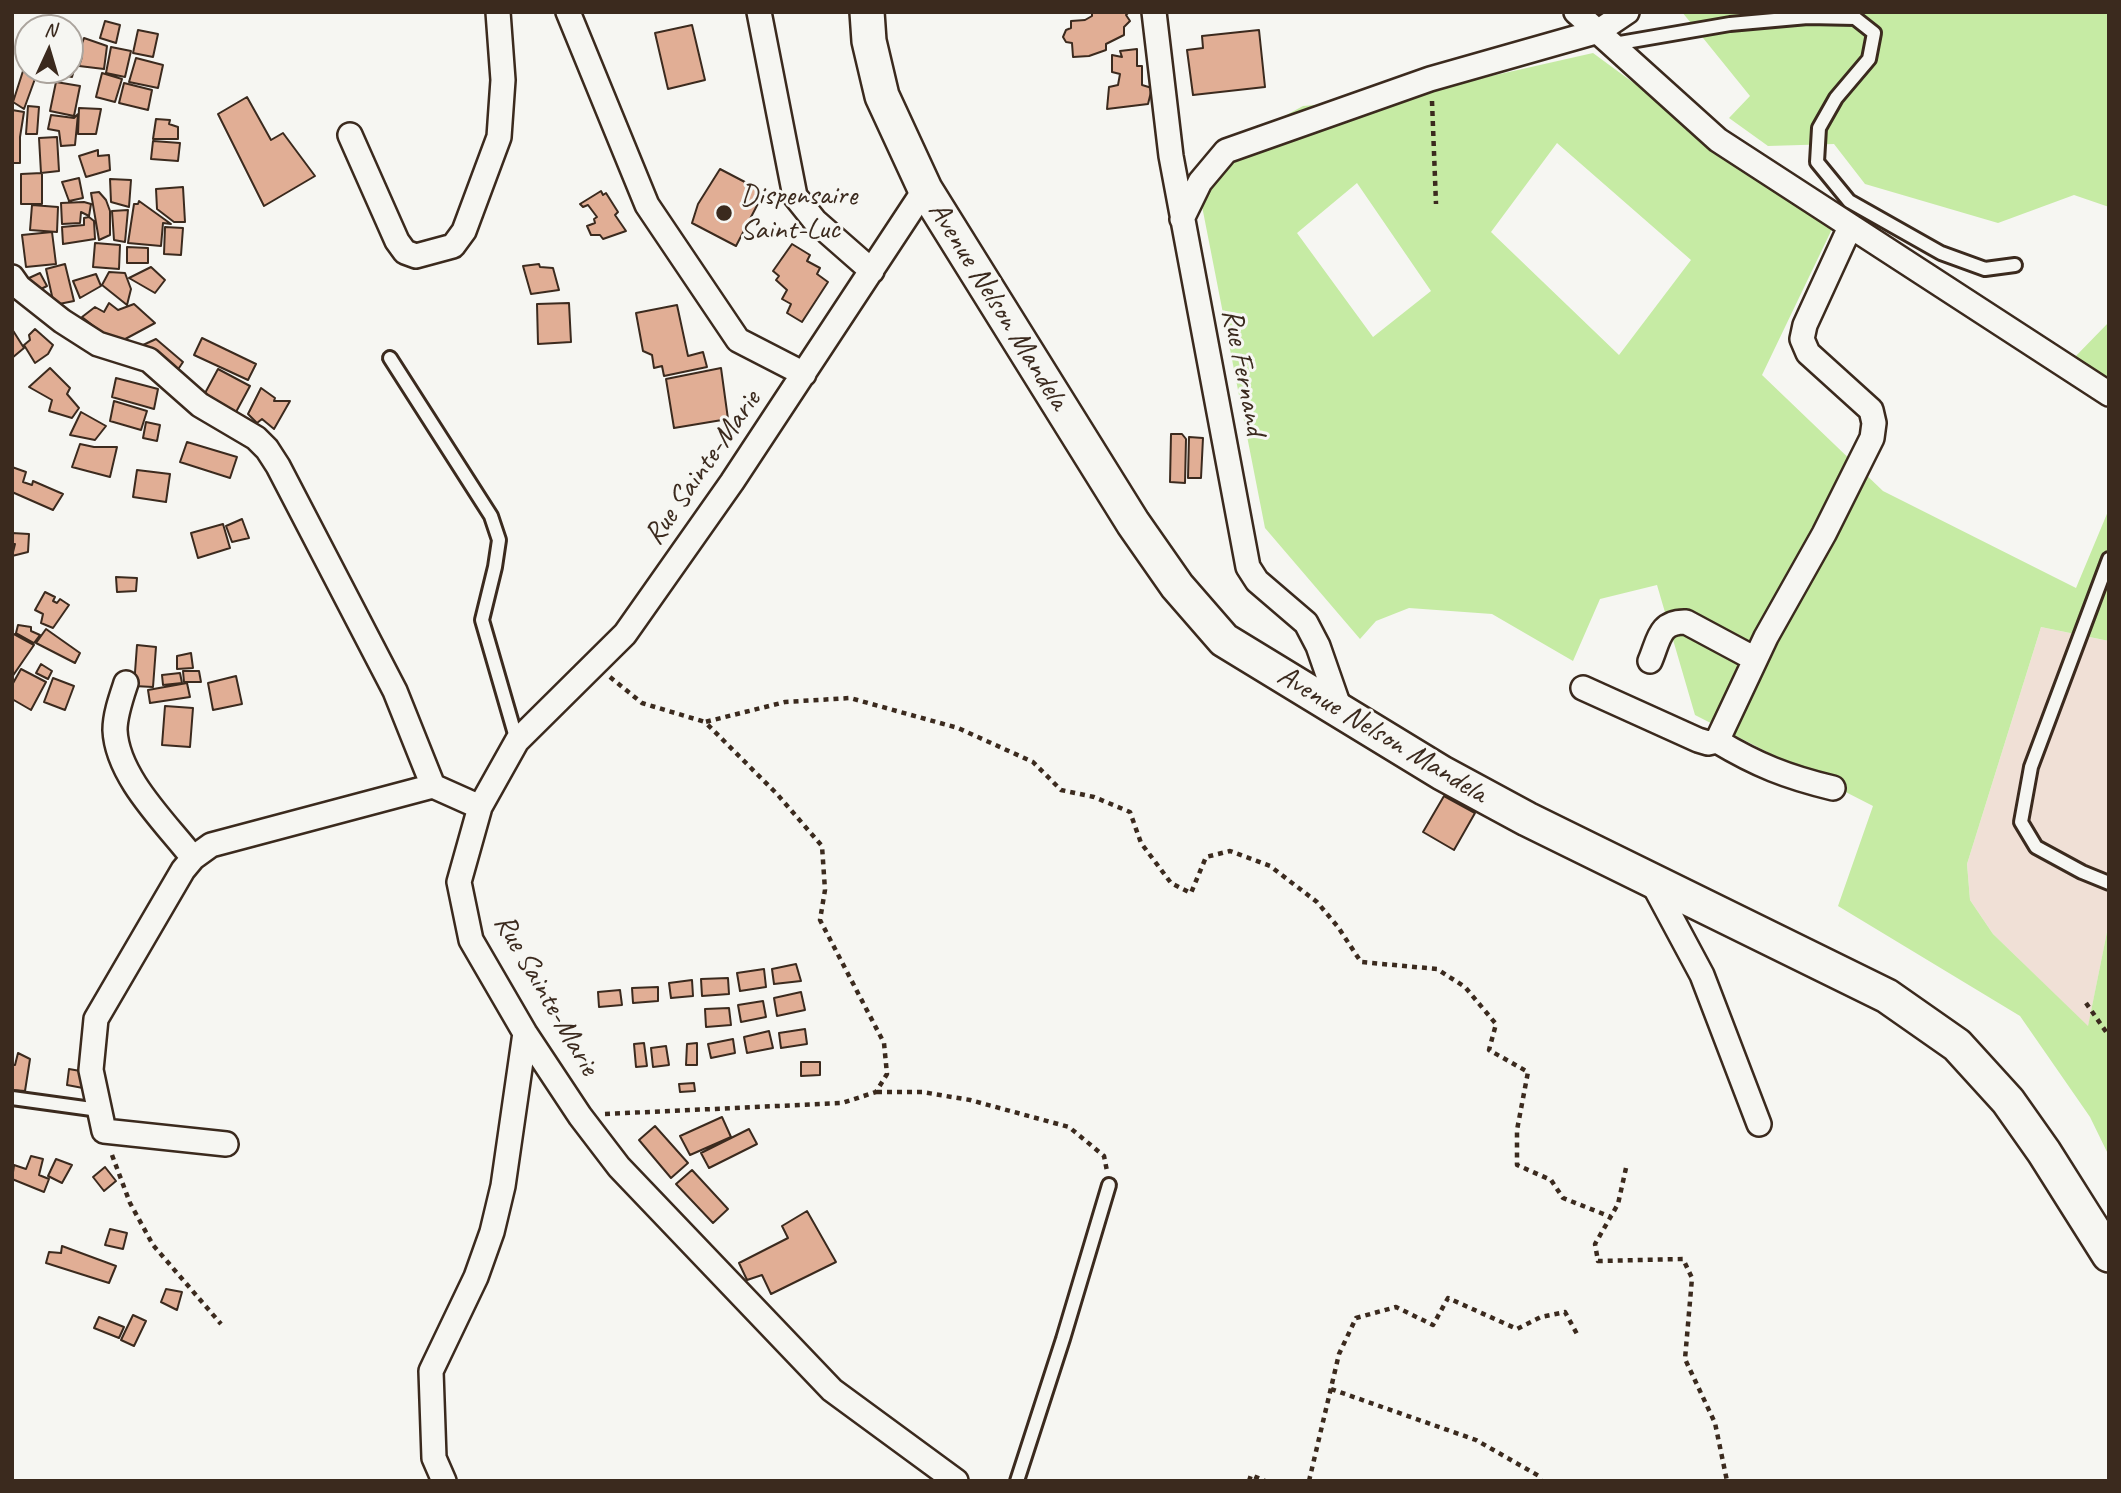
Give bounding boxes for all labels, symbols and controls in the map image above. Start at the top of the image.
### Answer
north arrow [14,14,84,84]
text: N [44,18,57,42]
place label: Dispensaire Saint-Luc [740,178,857,248]
street label: Avenue Nelson Mandela [920,195,1076,417]
marker: Dispensaire Saint-Luc [714,203,734,223]
street label: Rue Fernand [1213,306,1273,438]
street label: Rue Sainte-Marie [637,384,769,552]
street label: Avenue Nelson Mandela [1271,658,1493,812]
street label: Rue Sainte-Marie [485,908,607,1082]

